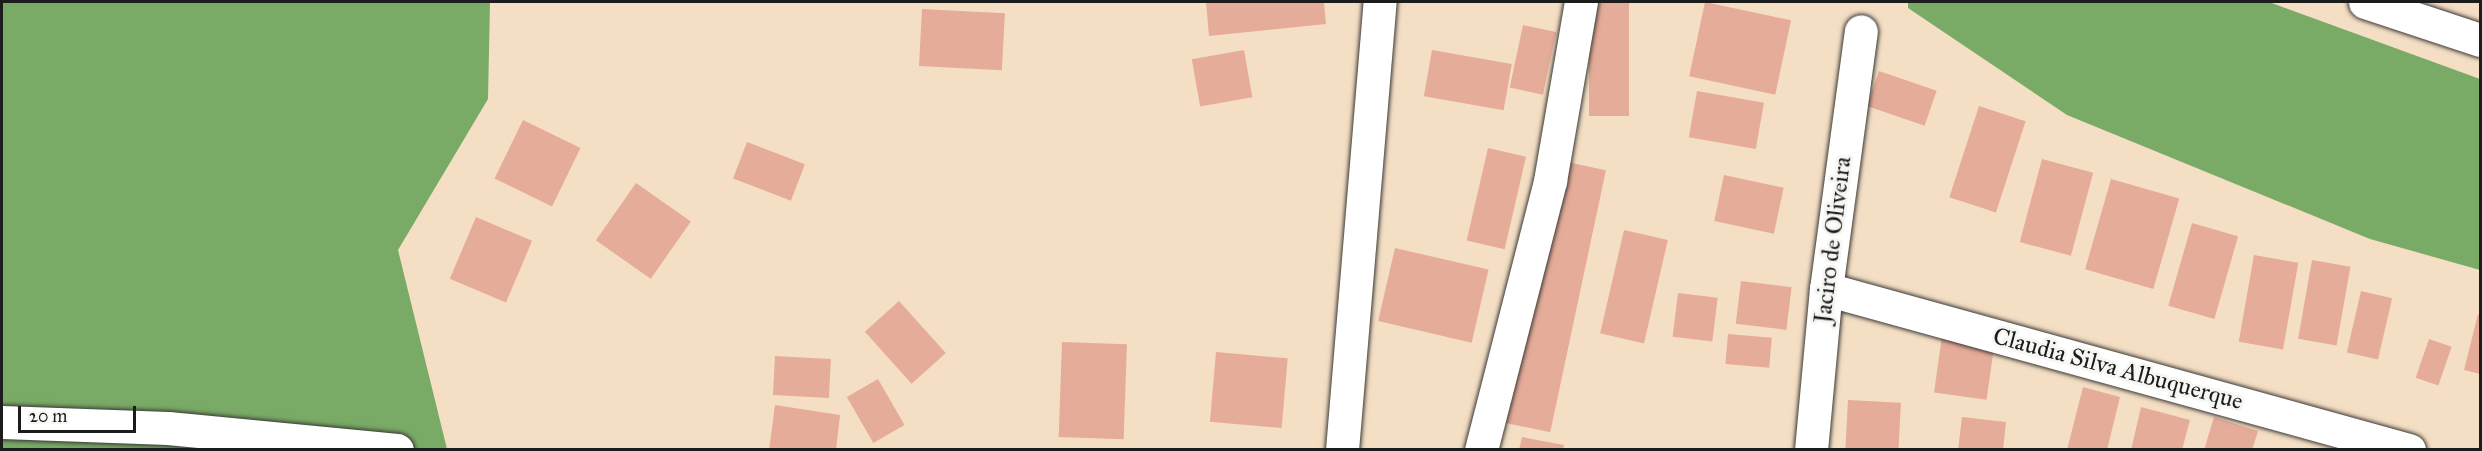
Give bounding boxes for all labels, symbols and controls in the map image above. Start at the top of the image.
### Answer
street label: Jaciro de Oliveira [1808,155,1858,325]
street label: Claudia Silva Albuquerque [1990,322,2246,416]
scale bar [21,394,140,432]
text: 20 m [29,405,67,427]

